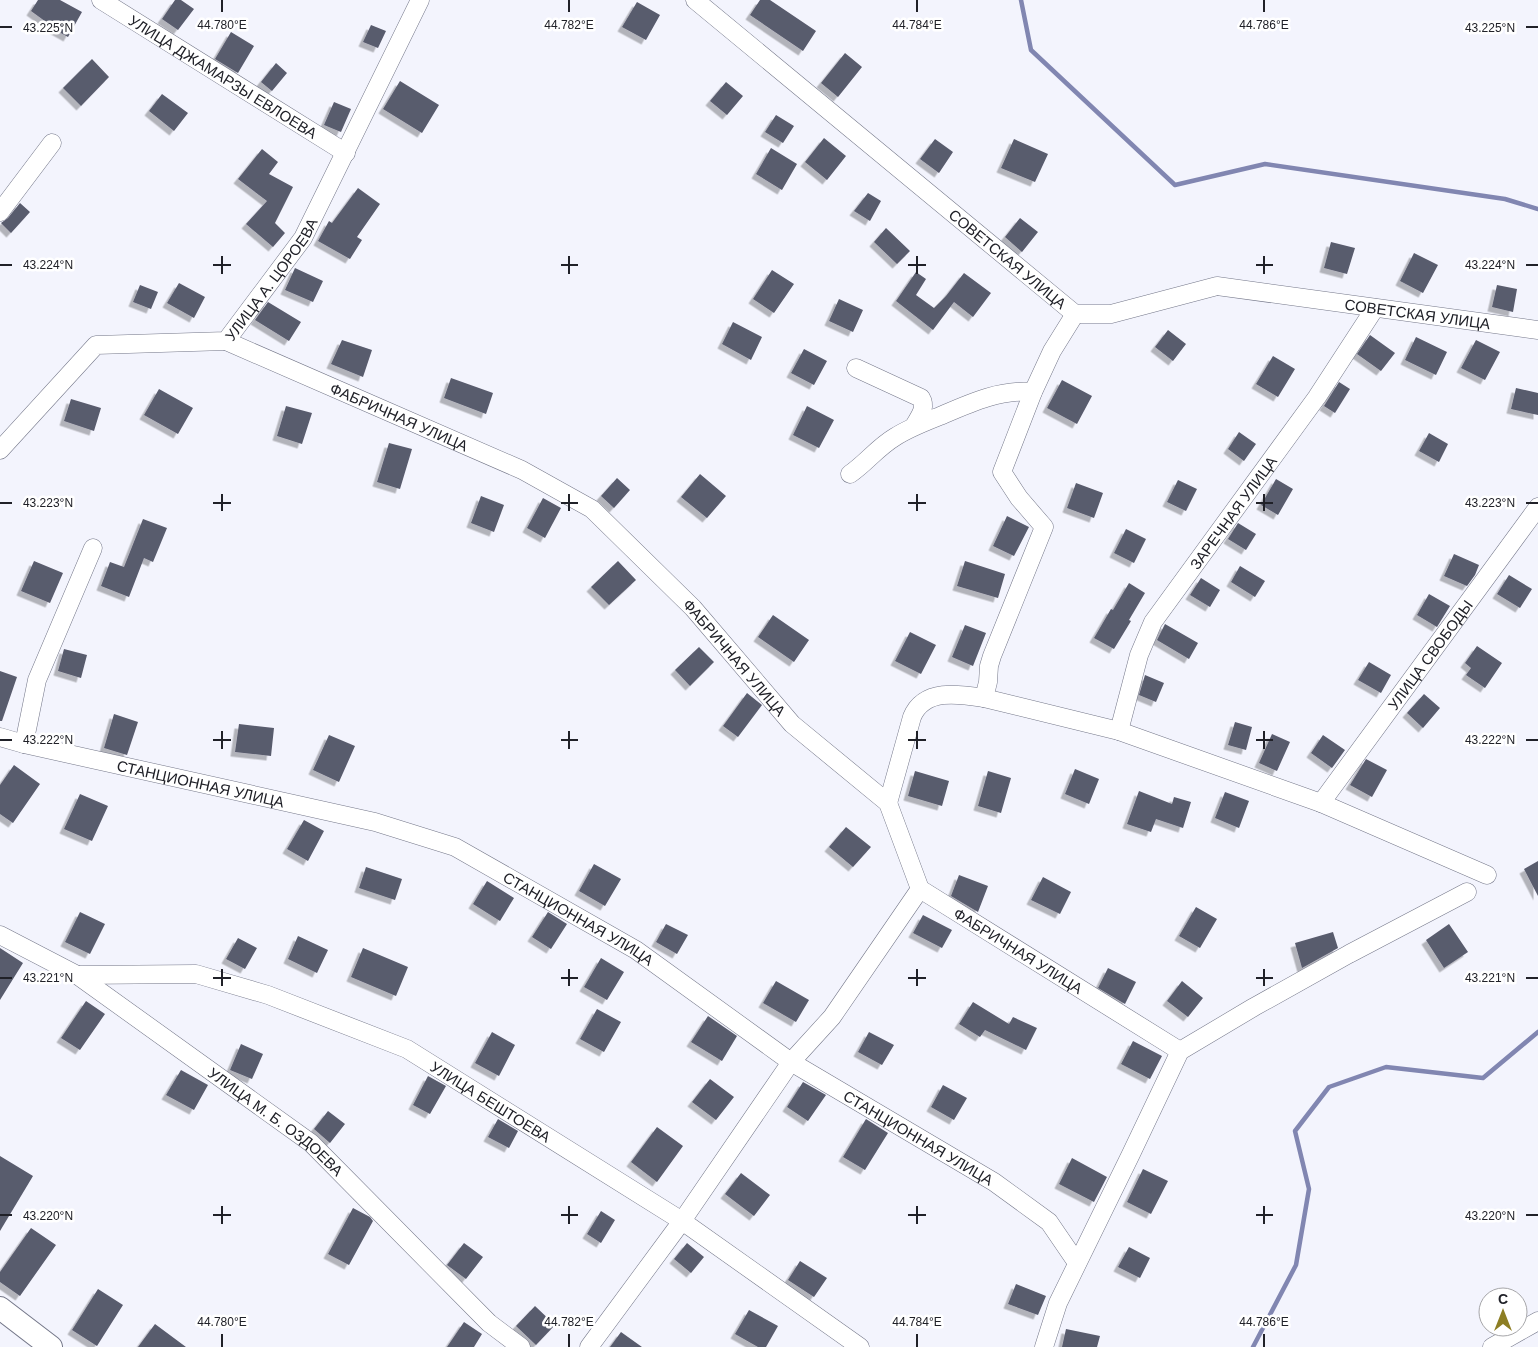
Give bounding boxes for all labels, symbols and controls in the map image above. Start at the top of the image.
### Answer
street label: УЛИЦА ДЖАМАРЗЫ ЕВЛОЕВА [126,11,320,141]
text: 44.780°E [197,18,247,32]
text: 44.782°E [544,18,594,32]
text: 44.784°E [892,18,942,32]
text: 44.786°E [1239,18,1289,32]
text: 43.225°N [23,21,73,35]
text: 43.225°N [1465,21,1515,35]
street label: СОВЕТСКАЯ УЛИЦА [946,205,1070,312]
street label: УЛИЦА А. ЦОРОЕВА [221,215,320,343]
text: 43.224°N [23,258,73,272]
text: 43.224°N [1465,258,1515,272]
street label: СОВЕТСКАЯ УЛИЦА [1344,295,1491,332]
street label: ФАБРИЧНАЯ УЛИЦА [328,379,471,454]
street label: ЗАРЕЧНАЯ УЛИЦА [1186,453,1280,572]
text: 43.223°N [23,496,73,510]
text: 43.223°N [1465,496,1515,510]
street label: ФАБРИЧНАЯ УЛИЦА [680,595,790,719]
street label: УЛИЦА СВОБОДЫ [1384,597,1476,713]
text: 43.222°N [23,733,73,747]
text: 43.222°N [1465,733,1515,747]
street label: СТАНЦИОННАЯ УЛИЦА [115,756,286,810]
street label: СТАНЦИОННАЯ УЛИЦА [500,868,657,969]
street label: ФАБРИЧНАЯ УЛИЦА [951,904,1086,997]
text: 43.221°N [23,971,73,985]
text: 43.221°N [1465,971,1515,985]
street label: УЛИЦА БЕШТОЕВА [428,1058,554,1145]
street label: УЛИЦА М. Б. ОЗДОЕВА [205,1064,347,1179]
street label: СТАНЦИОННАЯ УЛИЦА [841,1087,996,1188]
text: 43.220°N [23,1209,73,1223]
text: 43.220°N [1465,1209,1515,1223]
north arrow [1478,1287,1528,1337]
text: С [1498,1291,1508,1307]
text: 44.780°E [197,1315,247,1329]
text: 44.782°E [544,1315,594,1329]
text: 44.784°E [892,1315,942,1329]
text: 44.786°E [1239,1315,1289,1329]

